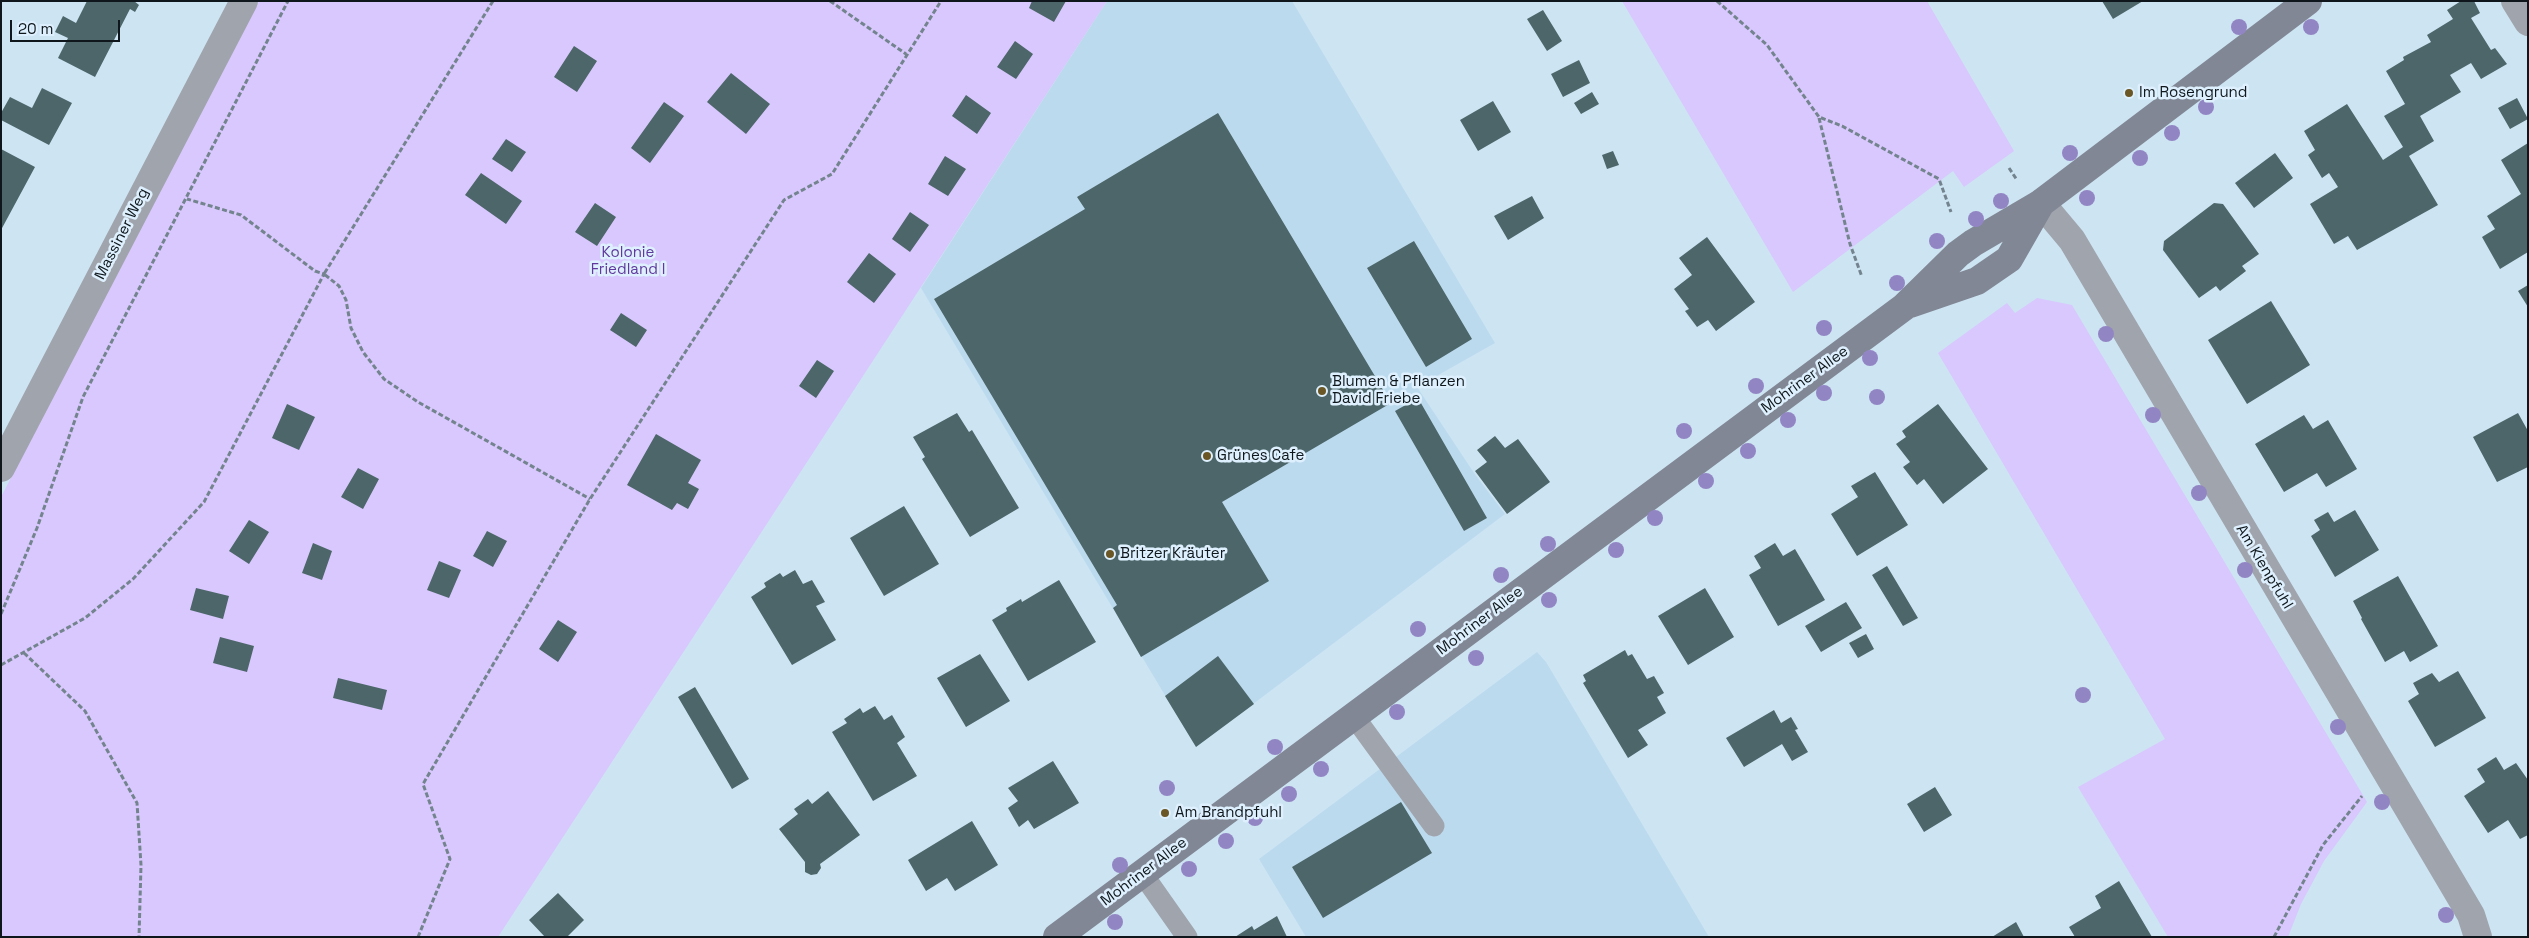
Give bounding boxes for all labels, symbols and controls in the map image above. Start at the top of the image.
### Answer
scale bar [12,10,122,42]
text: 20 m [18,19,53,38]
place label: Im Rosengrund [2139,84,2247,102]
marker: Im Rosengrund [2123,87,2135,99]
street label: Massiner Weg [91,185,153,283]
park label: Kolonie Friedland I [591,244,665,279]
street label: Mohriner Allee [1758,342,1852,418]
place label: Blumen & Pflanzen David Friebe [1332,373,1465,408]
marker: Blumen & Pflanzen David Friebe [1316,385,1328,397]
place label: Grünes Cafe [1217,447,1305,465]
marker: Grünes Cafe [1201,450,1213,462]
street label: Am Kienpfuhl [2232,522,2296,612]
place label: Britzer Kräuter [1120,545,1225,563]
marker: Britzer Kräuter [1104,548,1116,560]
street label: Mohriner Allee [1433,583,1527,659]
place label: Am Brandpfuhl [1175,804,1282,822]
marker: Am Brandpfuhl [1159,807,1171,819]
street label: Mohriner Allee [1097,834,1191,910]

